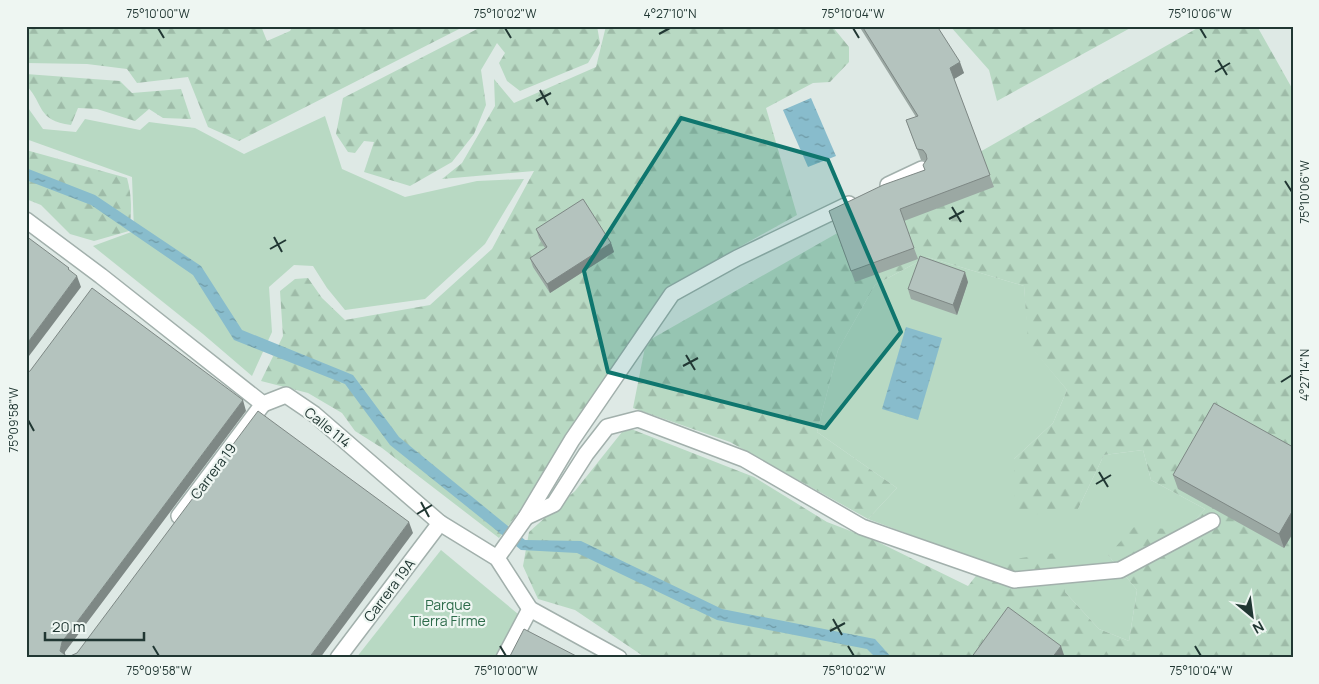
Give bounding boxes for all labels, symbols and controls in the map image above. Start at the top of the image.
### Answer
text: 75°10'00"W [126,5,191,22]
text: 75°10'02"W [473,5,537,22]
text: 4°27'10"N [644,5,696,22]
text: 75°10'04"W [822,5,885,22]
text: 75°10'06"W [1168,5,1233,22]
text: 75°10'06"W [1296,159,1313,224]
text: 4°27'14"N [1296,349,1313,401]
text: 75°09'58"W [5,386,22,453]
street label: Calle 114 [301,402,355,452]
street label: Carrera 19 [186,439,240,503]
street label: Carrera 19A [359,555,419,625]
north arrow [1226,592,1276,642]
park label: Parque Tierra Firme [410,595,486,630]
scale bar [45,609,144,641]
text: 20 m [52,616,85,637]
text: N [1250,617,1268,639]
text: 75°09'58"W [126,662,193,679]
text: 75°10'00"W [474,662,539,679]
text: 75°10'02"W [822,662,886,679]
text: 75°10'04"W [1170,662,1233,679]

